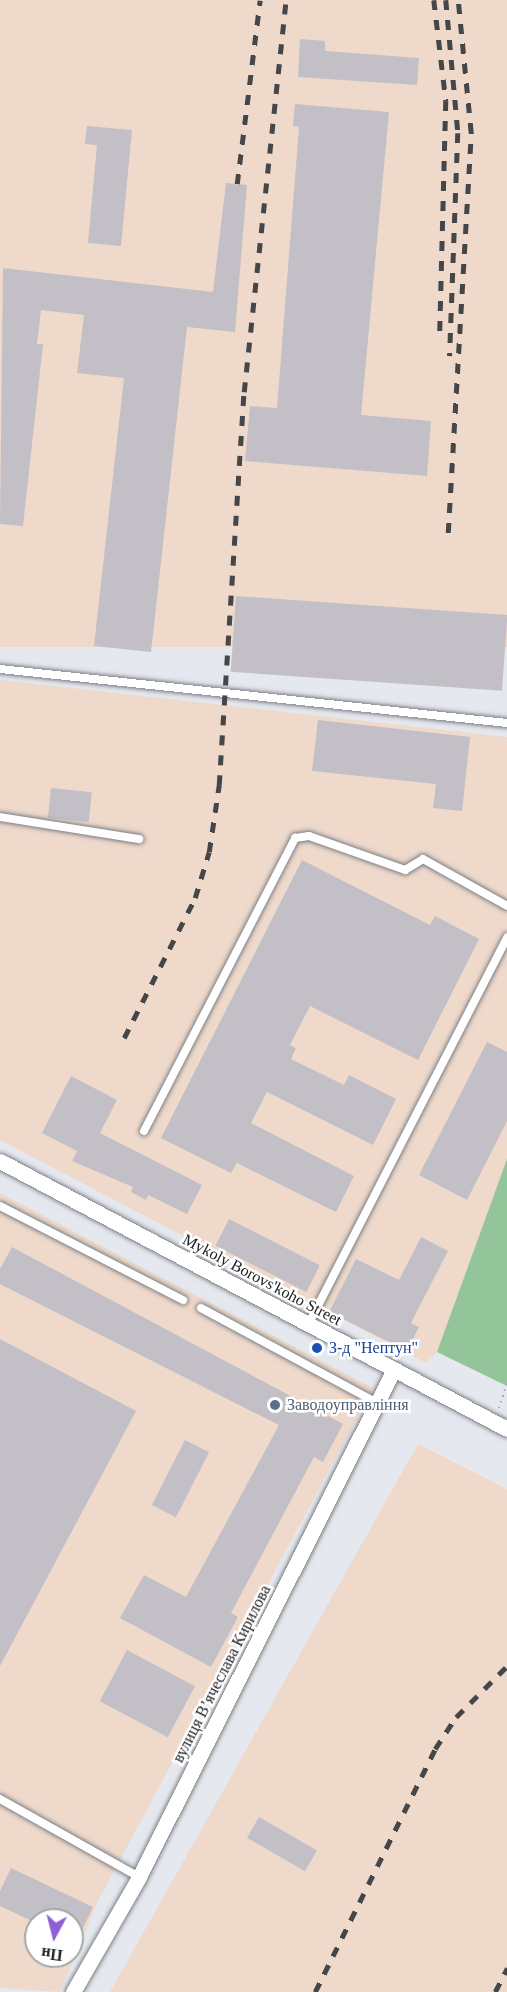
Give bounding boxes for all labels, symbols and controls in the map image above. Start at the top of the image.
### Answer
street label: Mykoly Borovs'koho Street [179,1230,345,1330]
place label: З-д "Нептун" [329,1338,418,1358]
marker: З-д "Нептун" [310,1341,324,1355]
place label: Заводоуправління [287,1395,409,1415]
marker: Заводоуправління [268,1398,282,1412]
street label: вулиця Вʼячеслава Кирилова [169,1582,275,1766]
north arrow [24,1908,84,1968]
text: Пн [40,1945,64,1964]

